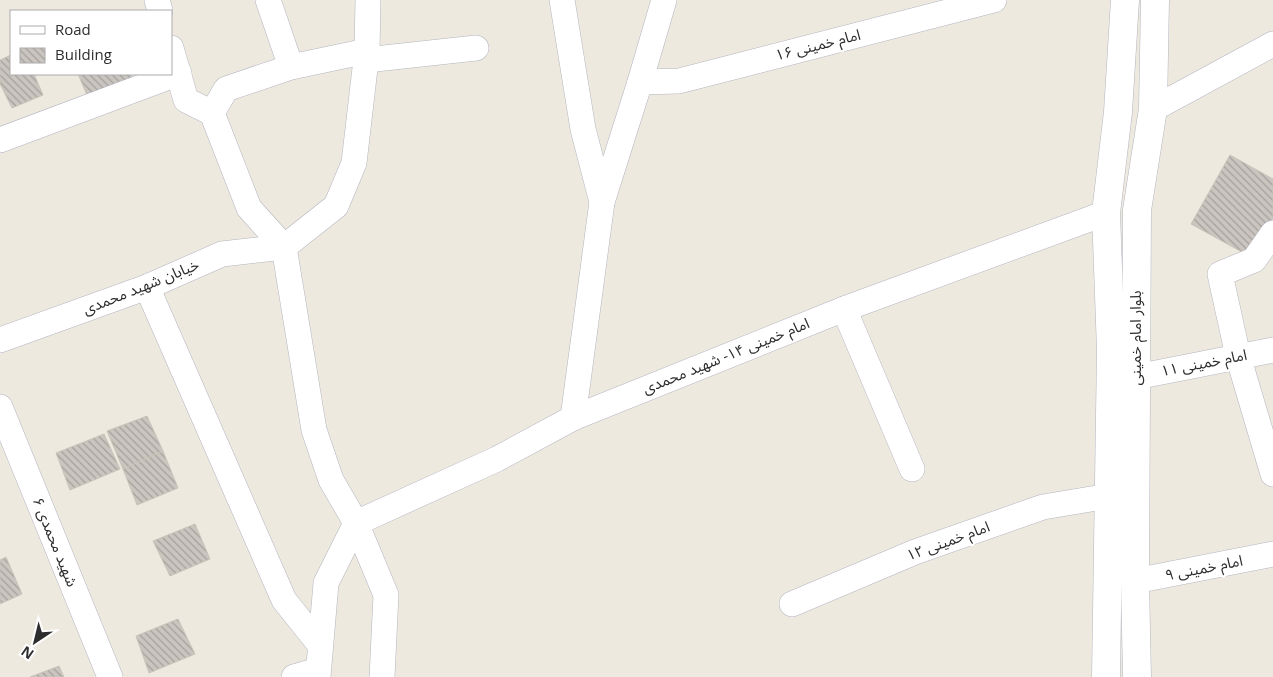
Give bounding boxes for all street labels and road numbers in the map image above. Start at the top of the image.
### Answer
street label: امام خمینی ۱۶ [773,24,863,66]
street label: خیابان شهید محمدی [80,254,202,319]
street label: بلوار امام خمینی [1125,291,1147,385]
street label: امام خمینی ۱۴- شهید محمدی [639,312,813,400]
street label: امام خمینی ۱۱ [1159,344,1249,382]
street label: شهید محمدی ۶ [29,494,83,590]
street label: امام خمینی ۱۲ [903,516,993,566]
street label: امام خمینی ۹ [1163,550,1245,586]

